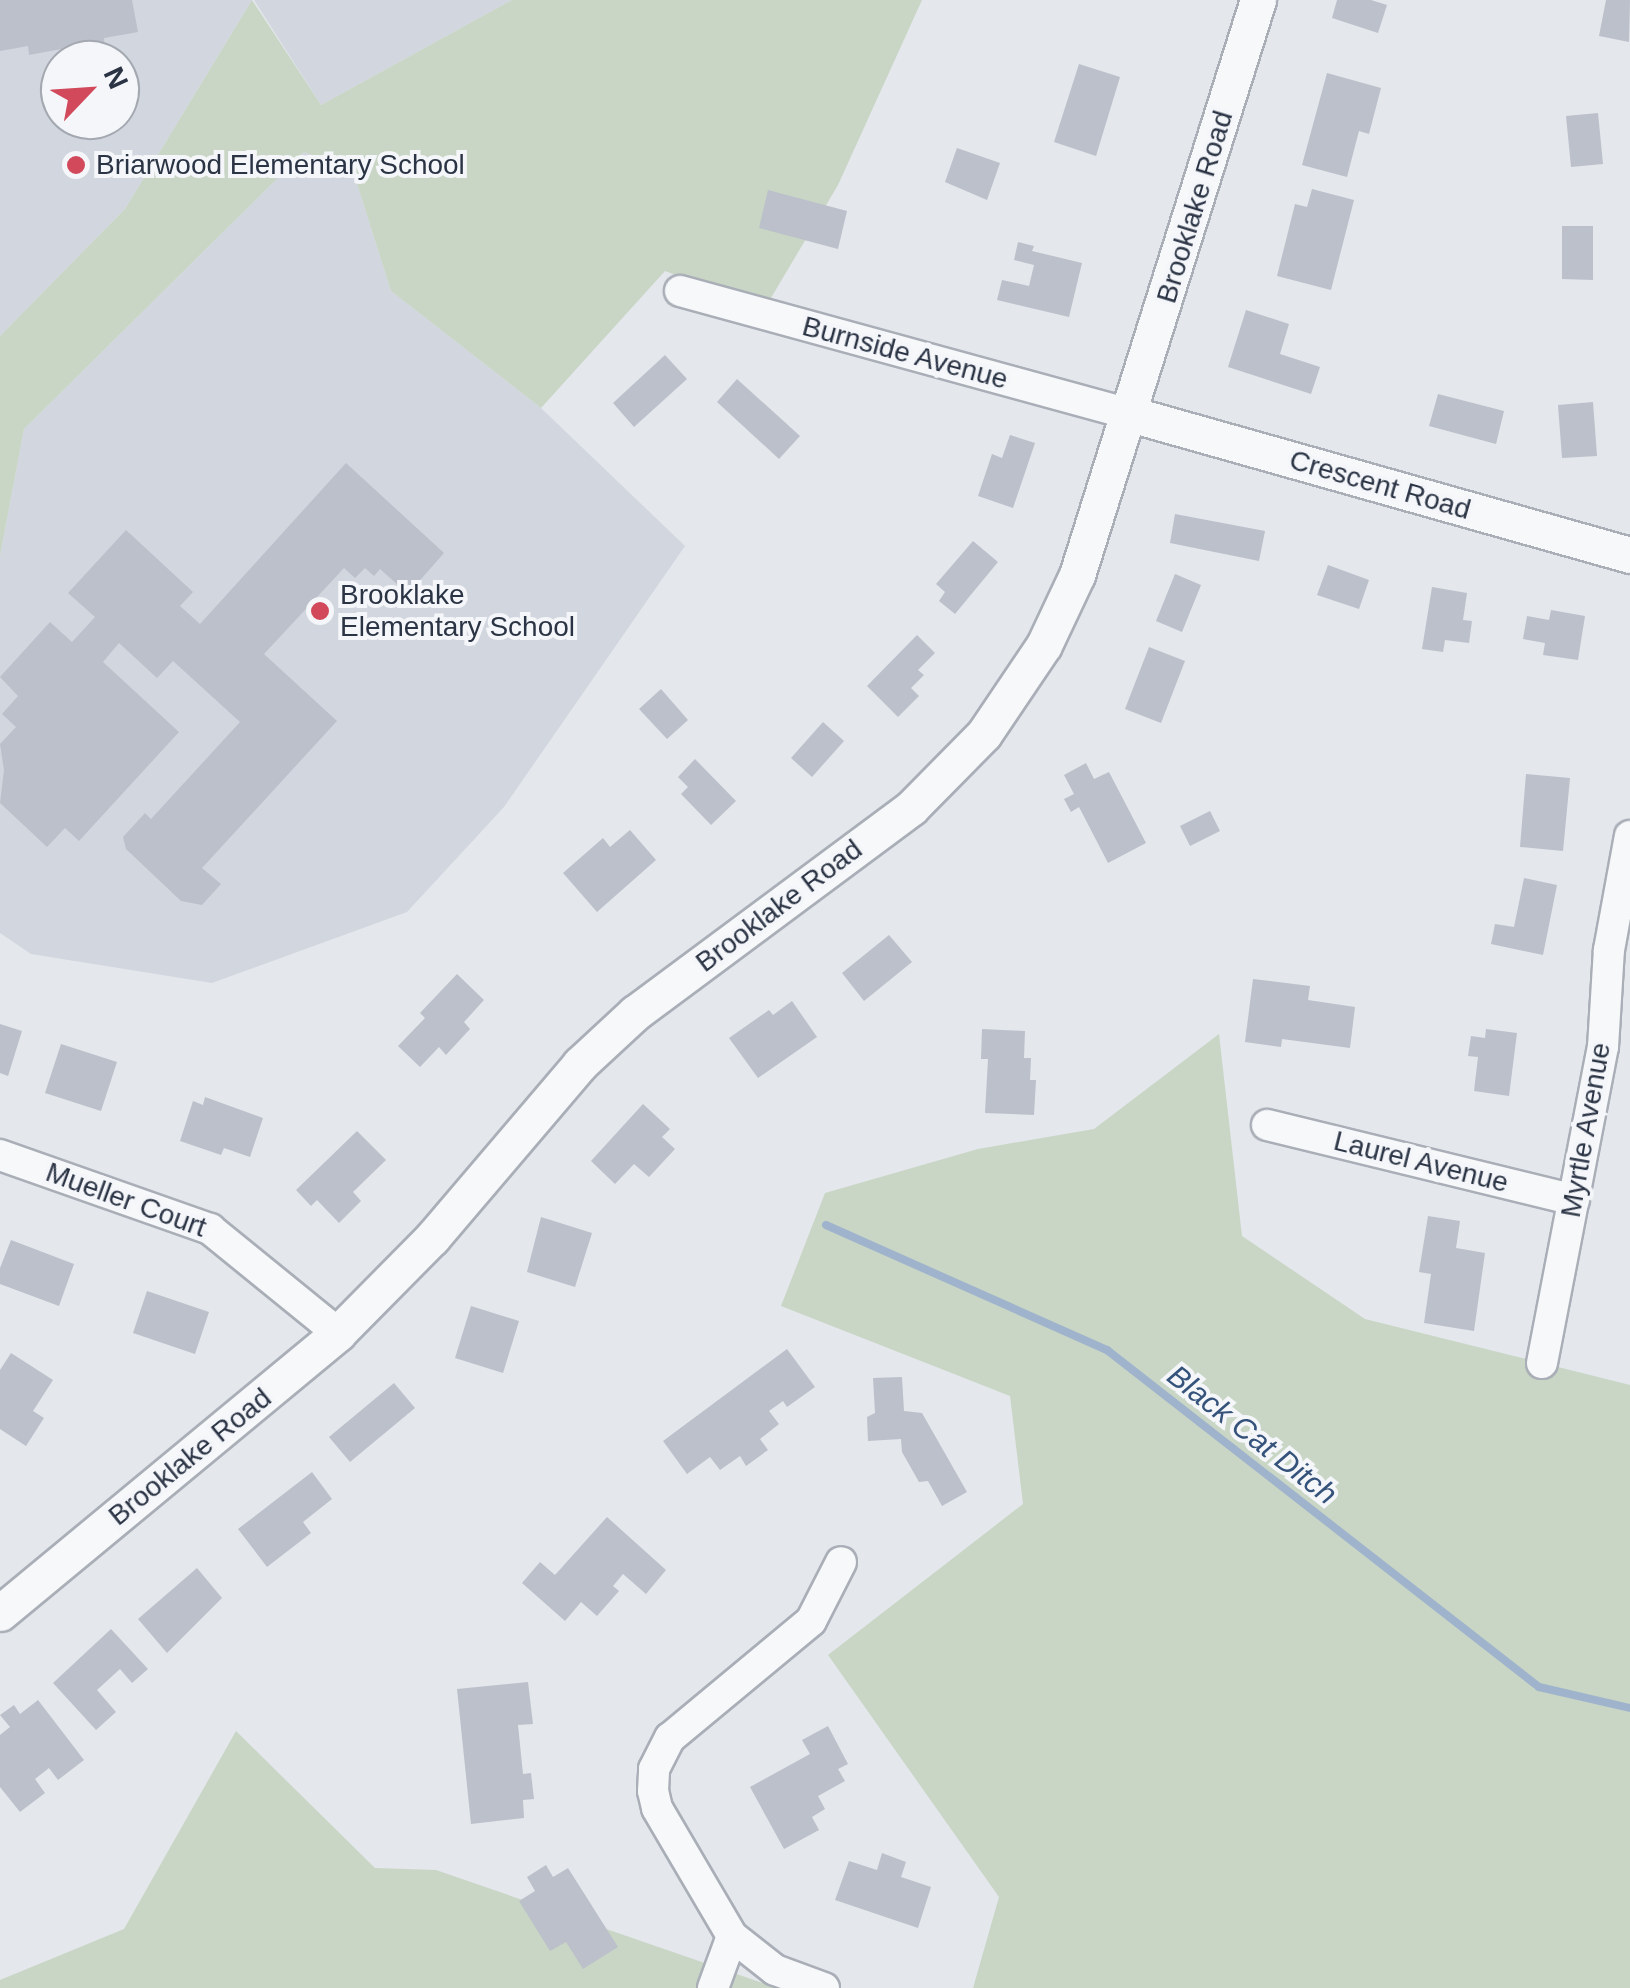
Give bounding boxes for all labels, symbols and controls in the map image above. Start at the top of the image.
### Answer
north arrow [40,40,140,140]
text: N [98,62,134,94]
street label: Brooklake Road [1150,107,1240,307]
place label: Briarwood Elementary School [96,148,465,182]
marker: Briarwood Elementary School [65,154,87,176]
street label: Burnside Avenue [798,309,1012,397]
street label: Crescent Road [1286,443,1474,527]
place label: Brooklake Elementary School [340,578,575,644]
marker: Brooklake Elementary School [309,600,331,622]
street label: Brooklake Road [689,833,869,979]
street label: Myrtle Avenue [1554,1039,1618,1221]
street label: Laurel Avenue [1330,1124,1512,1200]
street label: Mueller Court [41,1155,211,1245]
water label: Black Cat Ditch [1160,1358,1344,1512]
street label: Brooklake Road [102,1381,278,1533]

